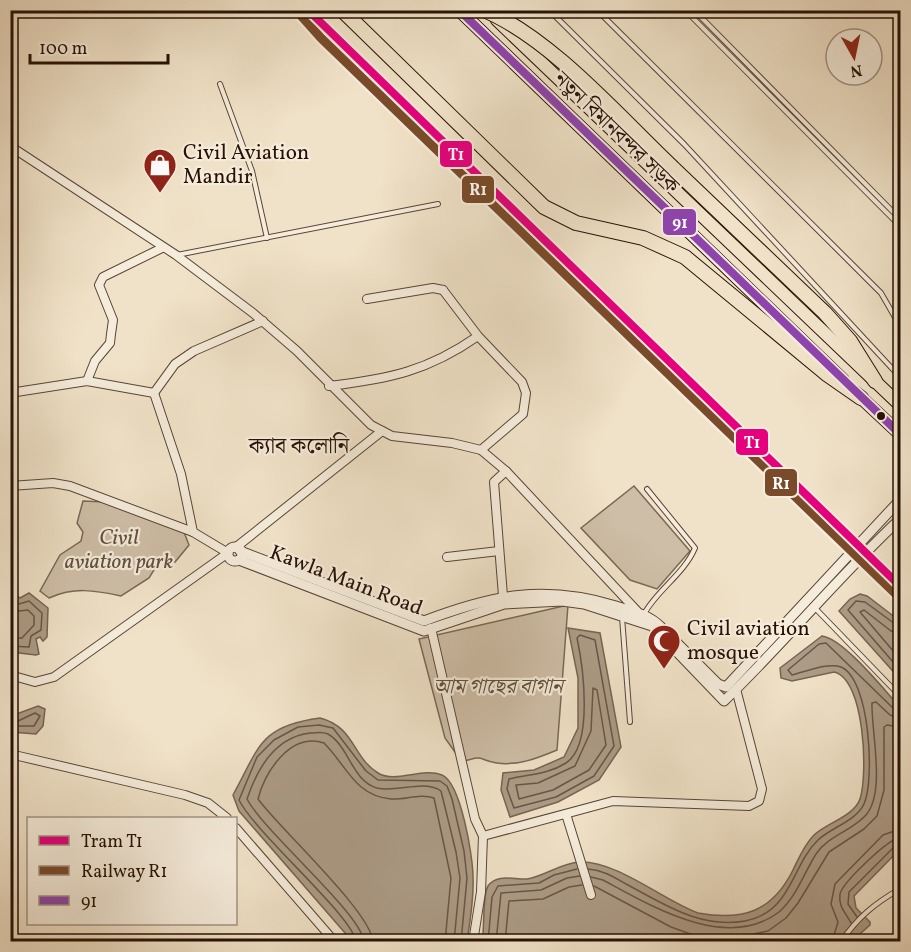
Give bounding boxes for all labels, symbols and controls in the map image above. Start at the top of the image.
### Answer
scale bar [30,27,168,65]
north arrow [824,27,884,87]
text: 100 m [39,37,88,62]
text: N [848,58,863,82]
street label: নতুন বিমানবন্দর সড়ক [546,65,686,201]
place label: Civil Aviation Mandir [183,139,309,192]
line badge: T1 [439,140,473,168]
text: T1 [448,145,464,167]
shop icon: Civil Aviation Mandir [142,147,178,194]
line badge: R1 [461,175,495,204]
text: R1 [469,180,487,202]
line badge: 91 [662,208,697,236]
text: 91 [672,213,688,235]
unlabelled marker [875,410,887,422]
line badge: T1 [735,428,769,456]
district label: ক্যাব কলোনি [248,432,351,463]
text: T1 [744,433,760,455]
line badge: R1 [764,468,798,497]
text: R1 [772,474,790,496]
park label: Civil aviation park [65,524,173,577]
street label: Kawla Main Road [265,538,427,624]
place label: Civil aviation mosque [687,615,810,668]
mosque icon: Civil aviation mosque [646,623,682,670]
park label: আম গাছের বাগান [433,673,567,702]
legend [27,817,237,925]
text: Tram T1 [81,830,143,855]
text: Railway R1 [81,860,168,885]
text: 91 [81,890,97,915]

